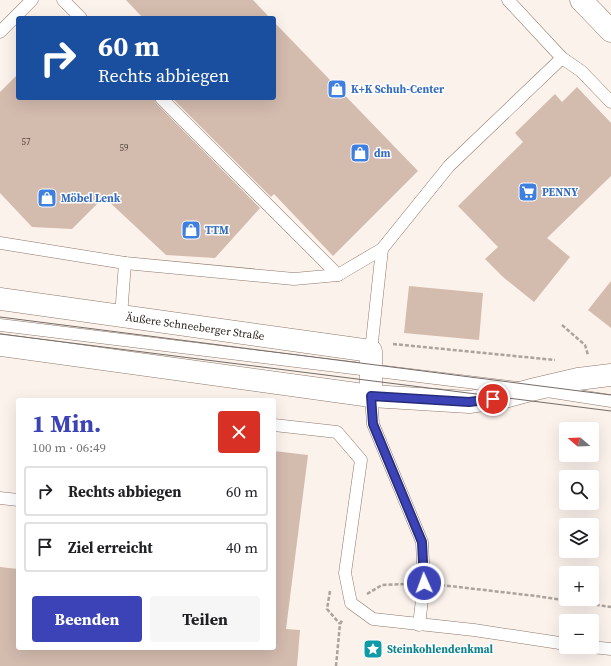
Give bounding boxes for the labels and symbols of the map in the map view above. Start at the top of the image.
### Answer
shop icon: K+K Schuh-Center [326,78,348,100]
place label: K+K Schuh-Center [351,82,445,97]
house number: 57 [21,136,31,148]
house number: 59 [119,142,129,154]
shop icon: dm [349,142,371,164]
place label: dm [374,146,391,161]
supermarket icon: PENNY [517,181,539,203]
place label: PENNY [542,185,578,200]
shop icon: Möbel Lenk [36,187,58,209]
place label: Möbel Lenk [61,191,121,206]
shop icon: TTM [180,219,202,241]
place label: TTM [205,223,229,238]
street label: Äußere Schneeberger Straße [125,310,266,344]
pin [476,382,510,416]
north arrow [559,422,599,462]
position arrow [403,562,445,604]
place icon: Steinkohlendenkmal [362,638,384,660]
place label: Steinkohlendenkmal [387,642,493,657]

